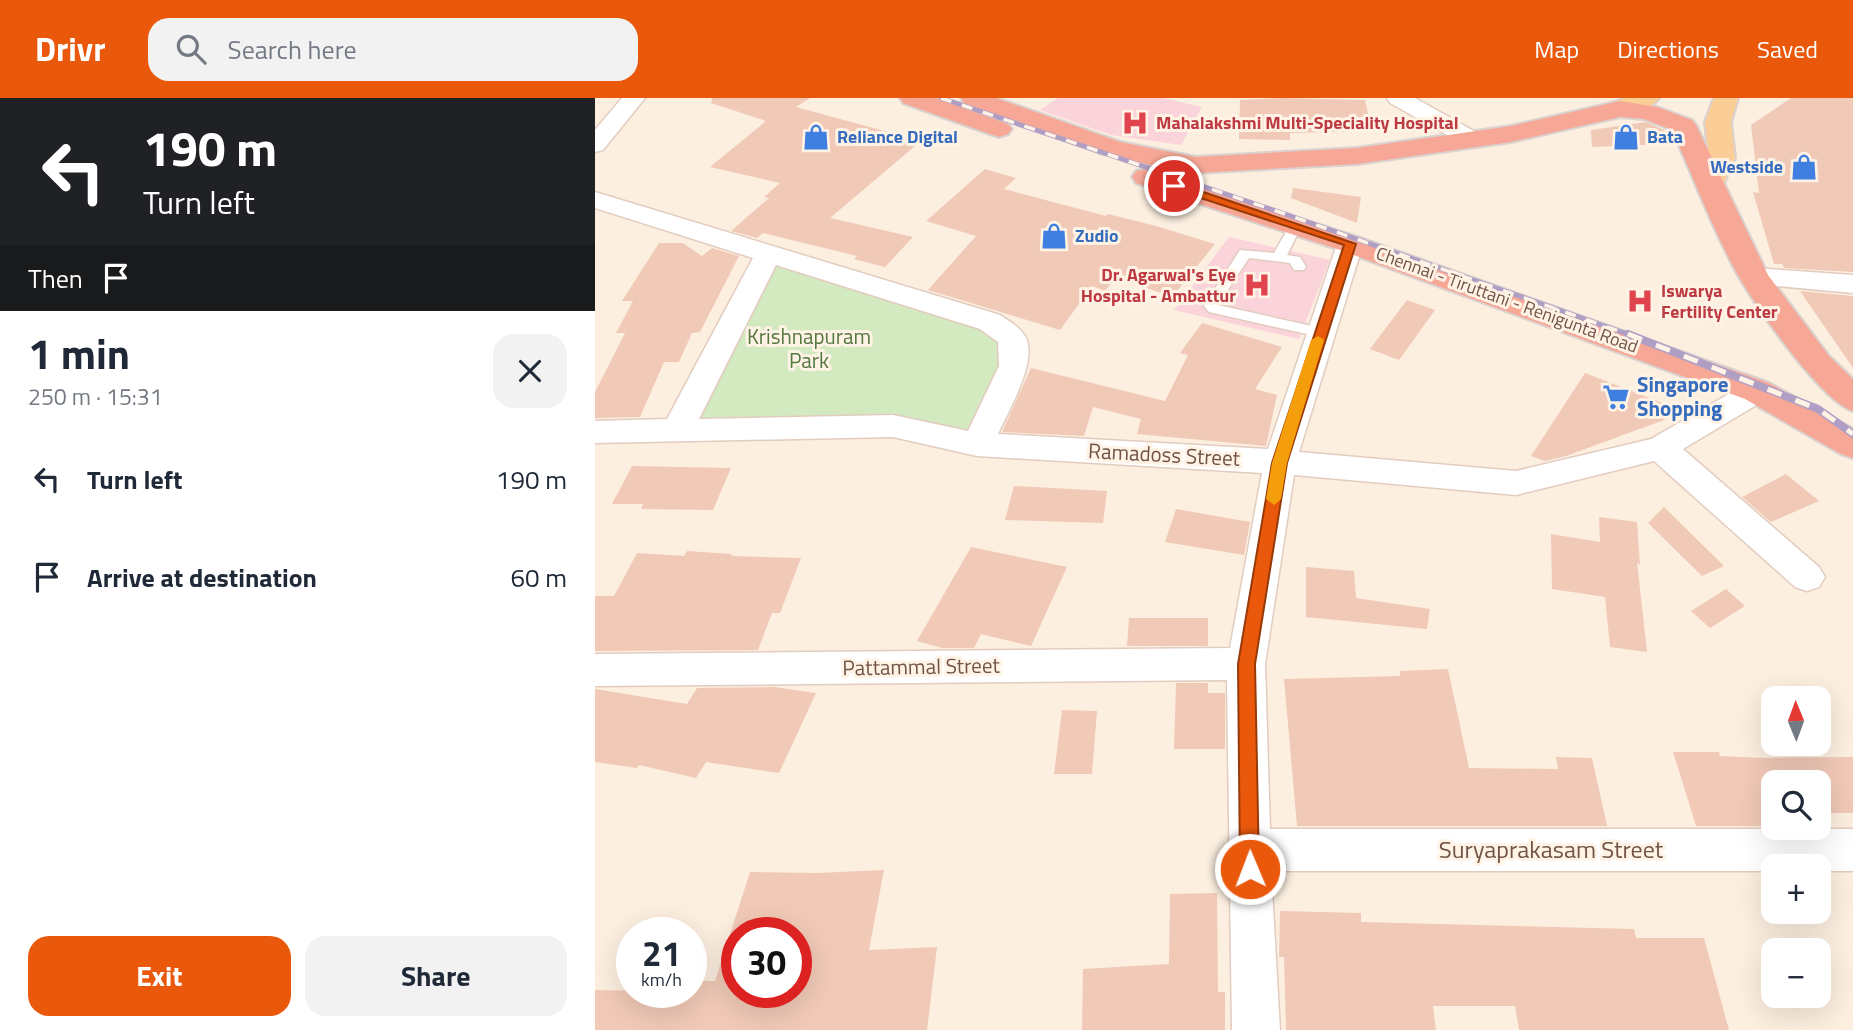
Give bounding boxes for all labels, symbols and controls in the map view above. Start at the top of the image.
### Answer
search box [148,18,638,81]
text: Drivr [35,24,106,74]
icon: search [172,30,210,68]
text: Search here [228,30,357,69]
text: Map [1534,31,1579,67]
text: Directions [1617,31,1719,67]
text: Saved [1757,31,1818,67]
hospital icon: Mahalakshmi Multi-Speciality Hospital [1120,108,1150,138]
place label: Mahalakshmi Multi-Speciality Hospital [1156,109,1459,136]
text: 190 m [143,110,277,185]
shop icon: Reliance Digital [801,122,831,152]
shop icon: Bata [1611,122,1641,152]
place label: Reliance Digital [837,123,958,150]
place label: Bata [1647,123,1683,150]
icon: left [28,126,119,217]
shop icon: Westside [1789,152,1819,182]
place label: Westside [1710,153,1783,180]
pin [1144,156,1204,216]
icon: arrive [1155,167,1193,205]
text: Turn left [143,178,255,226]
shop icon: Zudio [1039,221,1069,251]
place label: Zudio [1075,222,1119,249]
street label: Chennai - Tiruttani - Renigunta Road [1372,239,1642,360]
text: Then [28,259,83,298]
icon: arrive [97,259,135,297]
place label: Dr. Agarwal's Eye Hospital - Ambattur [1081,261,1236,309]
hospital icon: Dr. Agarwal's Eye Hospital - Ambattur [1242,270,1272,300]
place label: Iswarya Fertility Center [1661,277,1778,325]
hospital icon: Iswarya Fertility Center [1625,286,1655,316]
park label: Krishnapuram Park [747,320,871,376]
text: 1 min [28,321,130,385]
button: close [493,334,567,408]
place label: Singapore Shopping [1637,368,1729,424]
text: 250 m · 15:31 [28,379,163,414]
supermarket icon: Singapore Shopping [1601,382,1631,412]
street label: Ramadoss Street [1087,434,1241,474]
icon: left [28,460,66,498]
text: Turn left [87,460,182,499]
text: 190 m [496,460,567,499]
icon: arrive [28,558,66,596]
text: Arrive at destination [87,558,317,597]
text: 60 m [510,558,567,597]
street label: Pattammal Street [842,649,1001,683]
north arrow [1761,686,1831,756]
map controls [1761,686,1831,1008]
button: search [1761,770,1831,840]
street label: Suryaprakasam Street [1439,831,1664,867]
position arrow [1213,832,1287,906]
button: + [1761,854,1831,924]
speed limit sign: 30 [721,917,812,1008]
text: 21 [642,926,681,980]
button: Exit [28,936,291,1016]
button: Share [305,936,567,1016]
button: − [1761,938,1831,1008]
text: km/h [641,966,682,993]

